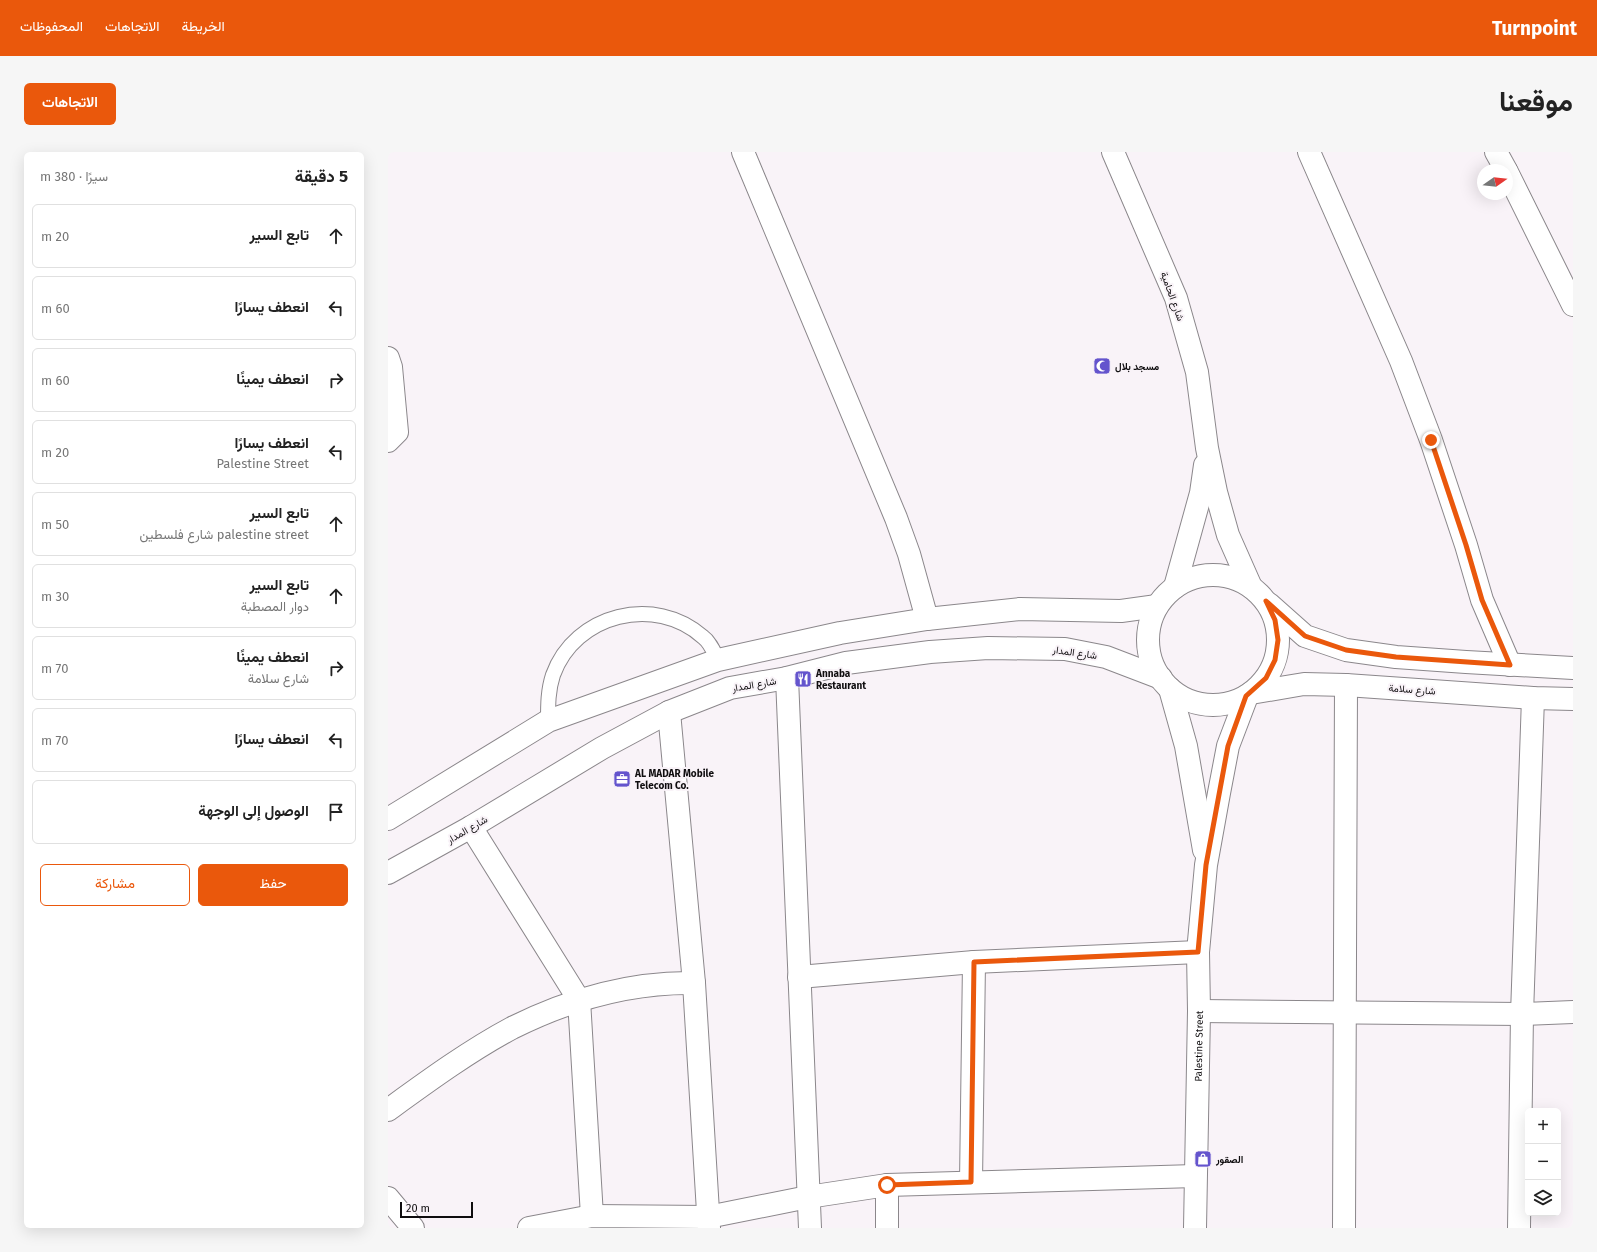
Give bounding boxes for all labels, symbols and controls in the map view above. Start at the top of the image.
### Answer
text: Turnpoint [1492,17,1577,40]
text: المحفوظات [20,18,83,35]
text: الاتجاهات [105,18,159,35]
text: الخريطة [181,18,225,35]
button: الاتجاهات [24,83,116,125]
text: موقعنا [1499,85,1573,118]
north arrow [1477,164,1513,200]
text: 5 دقيقة [295,166,348,187]
text: سيرًا · 380 m [40,169,108,184]
icon: ahead [325,225,347,247]
text: تابع السير [250,226,309,244]
text: 20 m [41,229,69,244]
street label: شارع الحامية [1158,270,1187,323]
icon: left [325,297,347,319]
text: انعطف يسارًا [234,298,309,316]
text: 60 m [41,301,70,316]
mosque icon: مسجد بلال [1092,356,1112,376]
place label: مسجد بلال [1115,361,1160,373]
icon: right [325,369,347,391]
text: انعطف يمينًا [236,370,309,388]
text: 60 m [41,373,70,388]
route end [1422,431,1440,449]
text: انعطف يسارًا [234,434,309,452]
icon: left [325,441,347,463]
text: 20 m [41,445,69,460]
text: Palestine Street [217,456,309,471]
text: تابع السير [250,504,309,522]
icon: ahead [325,513,347,535]
text: 50 m [41,517,69,532]
text: palestine street شارع فلسطين [139,527,309,542]
text: تابع السير [250,576,309,594]
icon: ahead [325,585,347,607]
text: 30 m [41,589,69,604]
text: دوار المصطبة [241,599,309,614]
street label: شارع المدار [1051,644,1098,662]
text: انعطف يمينًا [236,648,309,666]
icon: right [325,657,347,679]
text: 70 m [41,661,68,676]
place label: Annaba Restaurant [815,668,866,692]
restaurant icon: Annaba Restaurant [793,669,813,689]
text: شارع سلامة [248,671,309,686]
street label: شارع المدار [730,675,777,695]
street label: شارع سلامة [1388,682,1436,698]
icon: left [325,729,347,751]
text: انعطف يسارًا [234,730,309,748]
text: 70 m [41,733,68,748]
place label: AL MADAR Mobile Telecom Co. [634,768,714,792]
office icon: AL MADAR Mobile Telecom Co. [612,769,632,789]
icon: arrive [325,801,347,823]
text: الوصول إلى الوجهة [198,802,309,820]
street label: شارع المدار [444,813,490,847]
button: مشاركة [40,864,190,906]
button: حفظ [198,864,348,906]
street label: Palestine Street [1193,1010,1206,1082]
map controls [1525,1108,1561,1216]
button: + [1525,1108,1561,1144]
button: − [1525,1144,1561,1180]
shop icon: الصقور [1193,1149,1213,1169]
place label: الصقور [1215,1154,1243,1166]
route start [878,1176,896,1194]
button: layers [1525,1180,1561,1216]
scale bar [400,1200,473,1219]
text: 20 m [406,1202,430,1215]

